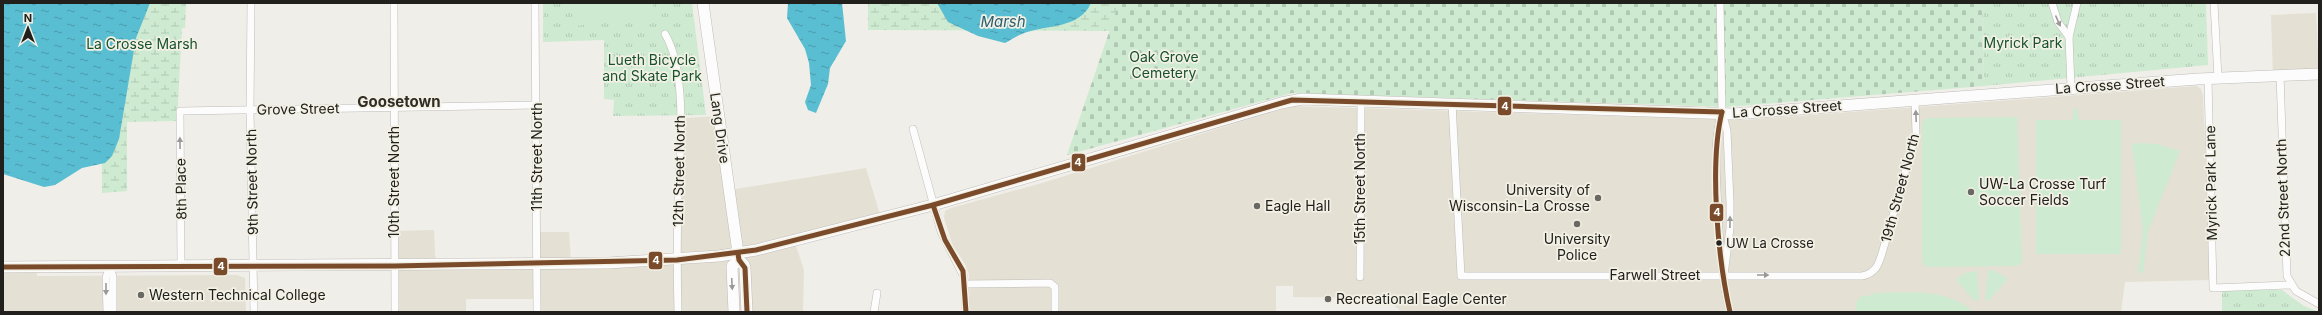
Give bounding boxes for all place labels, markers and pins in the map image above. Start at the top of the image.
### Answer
place label: UW-La Crosse Turf Soccer Fields [1979,175,2106,208]
place label: University of Wisconsin-La Crosse [1449,181,1590,214]
marker: UW-La Crosse Turf Soccer Fields [1966,187,1976,197]
marker: University of Wisconsin-La Crosse [1593,193,1603,203]
place label: Eagle Hall [1265,197,1330,214]
marker: Eagle Hall [1252,201,1262,211]
marker: University Police [1572,219,1582,229]
place label: University Police [1544,230,1610,263]
place label: UW La Crosse [1726,235,1814,251]
marker: UW La Crosse [1714,238,1724,248]
place label: Western Technical College [149,286,326,303]
marker: Western Technical College [136,290,146,300]
place label: Recreational Eagle Center [1336,290,1507,307]
marker: Recreational Eagle Center [1323,294,1333,304]

